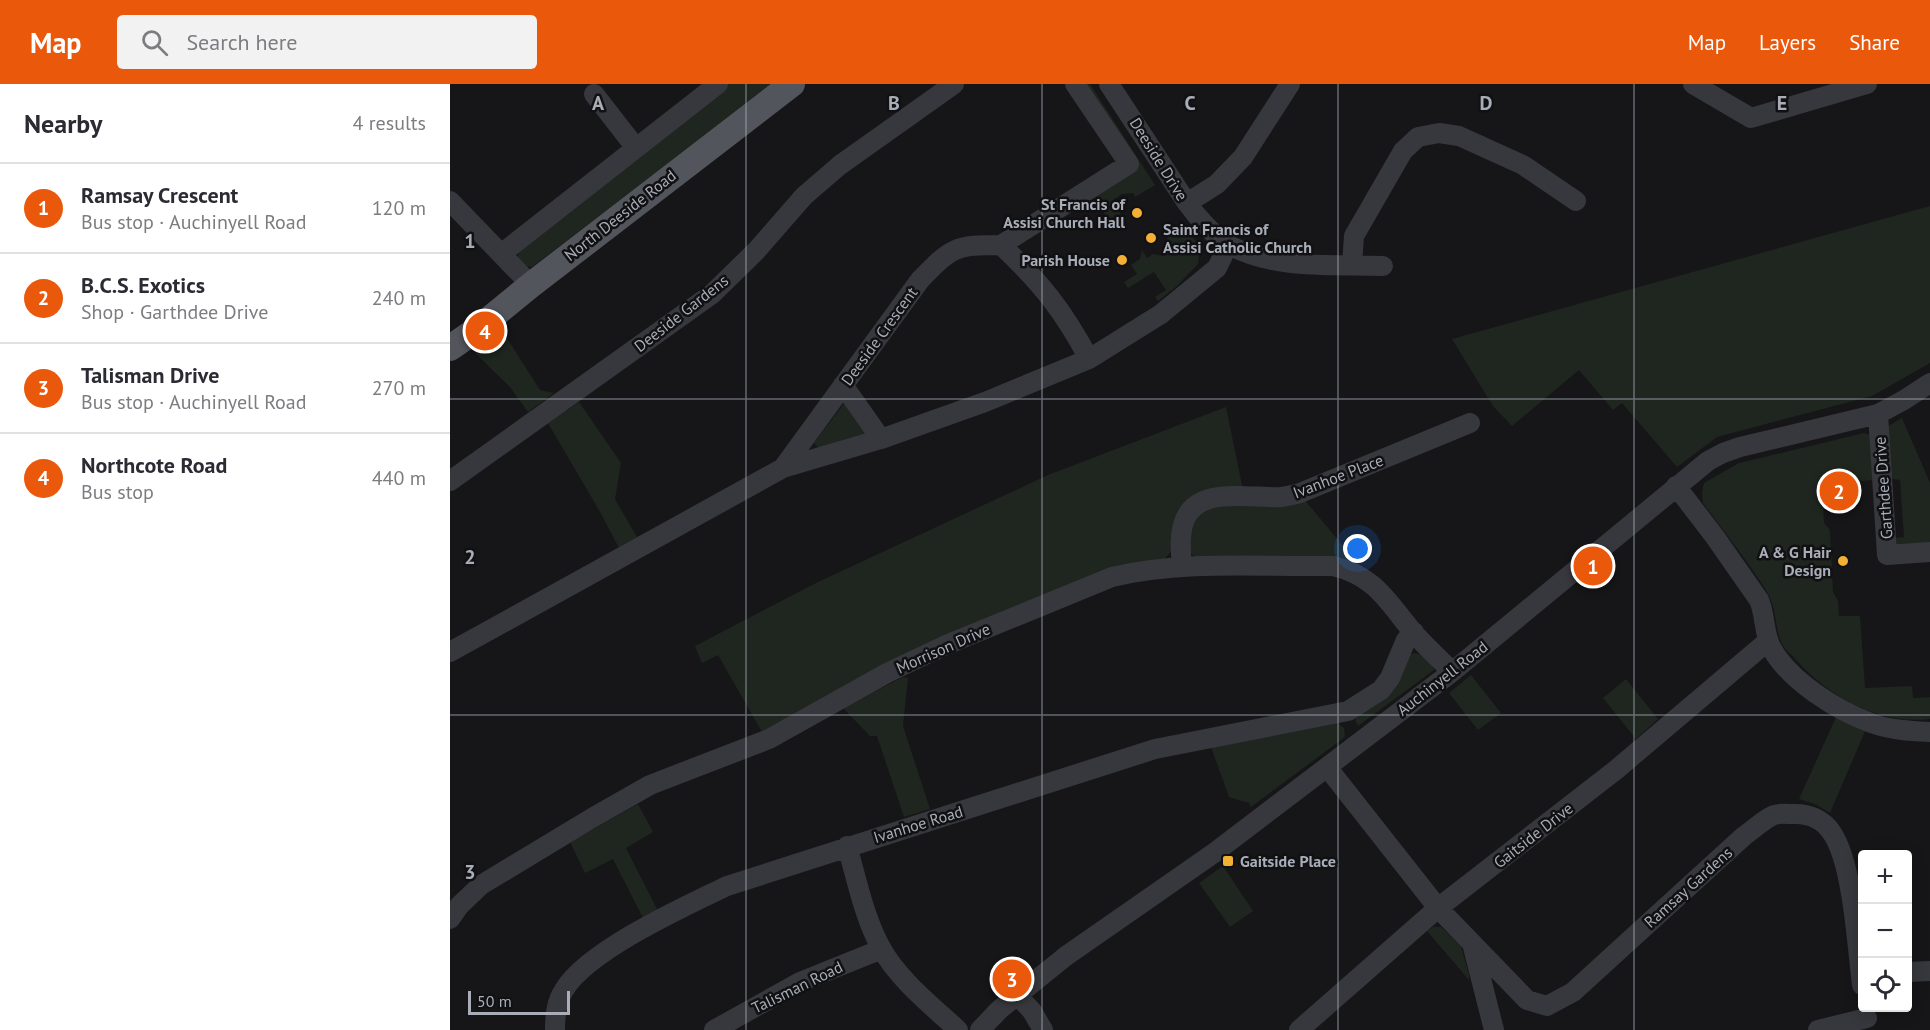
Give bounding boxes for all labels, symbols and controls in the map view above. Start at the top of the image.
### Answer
search box [117,15,537,69]
text: Map [30,24,81,61]
icon: search [138,26,171,59]
text: Search here [186,28,297,56]
text: Map [1688,29,1726,56]
text: Layers [1759,29,1816,56]
text: Share [1849,29,1900,56]
text: A [592,90,605,116]
text: B [888,90,900,116]
text: C [1184,90,1196,116]
text: D [1480,90,1493,116]
text: E [1777,90,1787,116]
text: Nearby [24,107,102,140]
text: 4 results [353,110,426,136]
street label: Deeside Drive [1125,114,1193,204]
street label: North Deeside Road [560,165,680,265]
text: Ramsay Crescent [81,181,238,209]
place label: St Francis of Assisi Church Hall [1003,194,1126,232]
text: 1 [38,195,49,221]
text: 120 m [372,195,426,221]
marker: St Francis of Assisi Church Hall [1130,206,1144,220]
text: Bus stop · Auchinyell Road [81,209,306,235]
place label: Saint Francis of Assisi Catholic Church [1163,219,1312,257]
text: 1 [464,228,476,254]
marker: Saint Francis of Assisi Catholic Church [1144,231,1158,245]
place label: Parish House [1021,250,1110,270]
marker: Parish House [1115,253,1129,267]
street label: Deeside Gardens [630,270,732,356]
text: B.C.S. Exotics [81,271,205,299]
street label: Deeside Crescent [837,282,922,389]
text: 2 [38,285,49,311]
text: 240 m [372,285,426,311]
text: Shop · Garthdee Drive [81,299,268,325]
pin: 4 [465,308,504,354]
text: Talisman Drive [81,361,219,389]
text: 3 [38,375,49,401]
text: 270 m [372,375,426,401]
text: Bus stop · Auchinyell Road [81,389,306,415]
street label: Garthdee Drive [1869,436,1897,540]
street label: Ivanhoe Place [1290,450,1386,502]
text: Northcote Road [81,451,227,479]
text: 4 [38,465,49,491]
text: 440 m [372,465,426,491]
pin: 2 [1820,468,1858,514]
text: Bus stop [81,479,154,505]
your location [1343,534,1372,563]
place label: A & G Hair Design [1759,542,1831,580]
text: 2 [464,544,476,570]
pin: 1 [1574,544,1612,588]
marker: A & G Hair Design [1836,554,1850,568]
street label: Morrison Drive [893,618,993,678]
street label: Auchinyell Road [1393,636,1491,720]
street label: Gaitside Drive [1489,798,1577,872]
street label: Ivanhoe Road [871,801,965,847]
street label: Ramsay Gardens [1640,842,1736,932]
map controls [1858,850,1912,1012]
button: + [1858,850,1912,904]
place label: Gaitside Place [1240,851,1336,871]
marker: Gaitside Place [1221,854,1235,868]
text: 3 [464,859,476,885]
button: − [1858,904,1912,958]
street label: Talisman Road [748,956,846,1018]
pin: 3 [992,956,1032,1002]
button: locate [1858,958,1912,1012]
scale bar [468,988,570,1016]
text: 50 m [477,991,512,1011]

